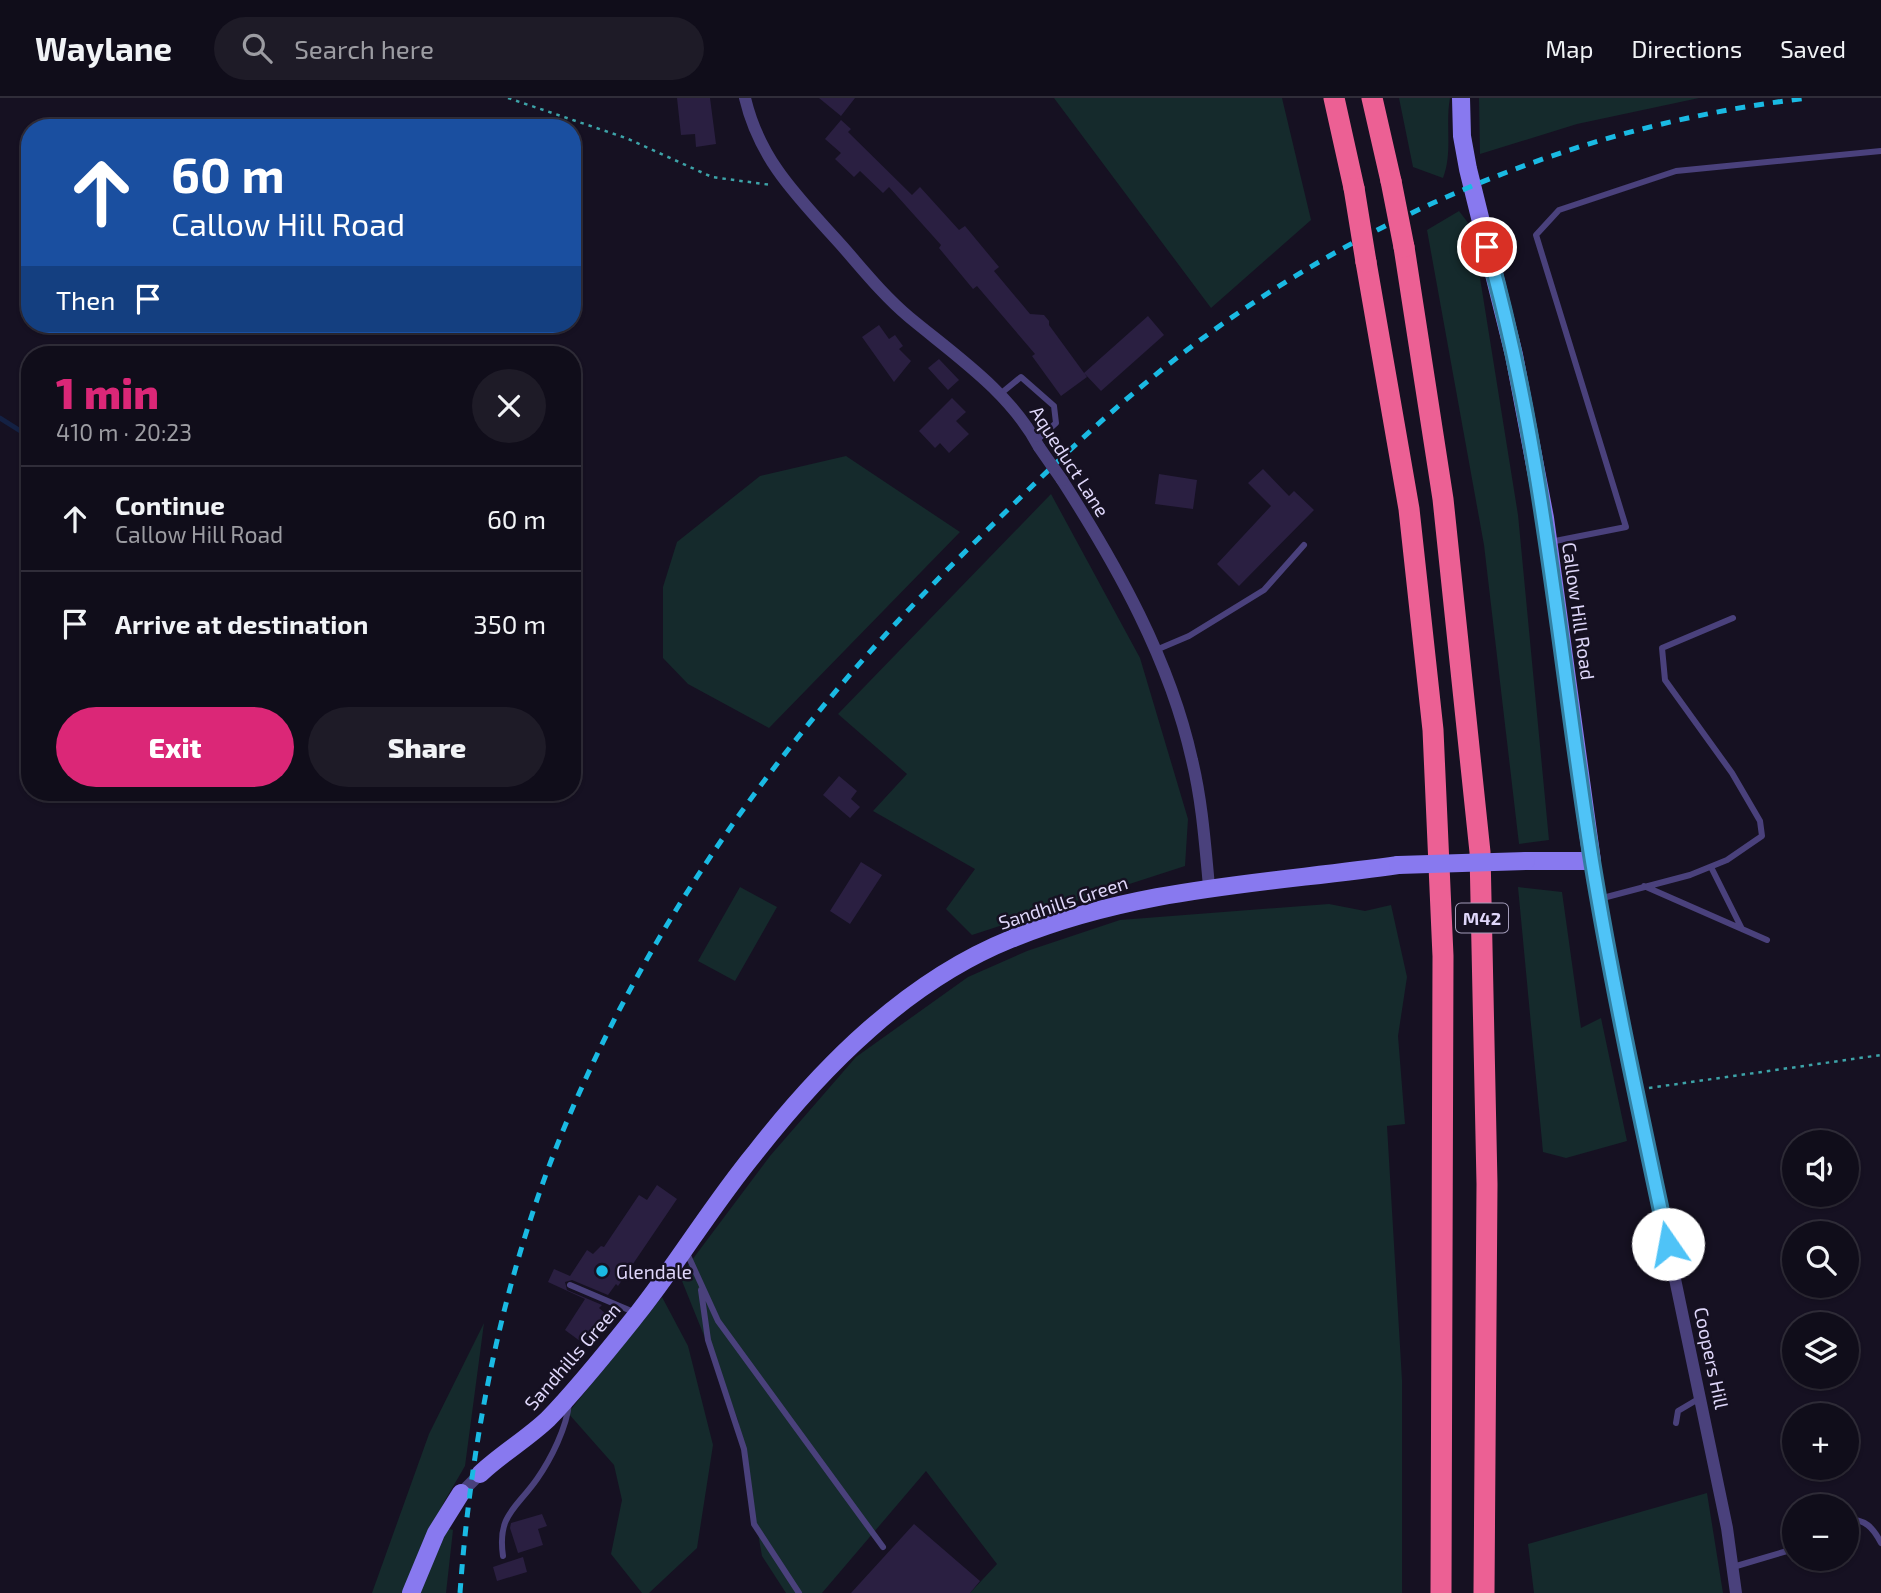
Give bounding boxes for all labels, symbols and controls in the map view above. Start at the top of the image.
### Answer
search box [214,17,704,80]
text: Waylane [35,28,172,68]
icon: search [238,29,276,67]
text: Search here [294,33,434,64]
text: Map [1545,34,1593,63]
text: Directions [1631,34,1742,63]
text: Saved [1780,34,1846,63]
text: 60 m [171,144,285,203]
icon: ahead [56,147,147,238]
text: Callow Hill Road [171,204,405,242]
pin [1457,217,1517,277]
icon: arrive [1468,228,1506,266]
icon: arrive [129,280,167,318]
text: Then [56,284,115,315]
text: 1 min [56,367,159,417]
button: close [472,369,546,443]
street label: Aqueduct Lane [1026,401,1114,521]
text: 410 m · 20:23 [56,418,192,446]
text: Continue [115,489,225,520]
icon: ahead [56,500,94,538]
text: 60 m [487,503,546,534]
text: Callow Hill Road [115,520,283,548]
street label: Callow Hill Road [1558,541,1600,681]
icon: arrive [56,605,94,643]
text: Arrive at destination [115,608,368,639]
text: 350 m [473,608,546,639]
button: Exit [56,707,294,787]
button: Share [308,707,546,787]
street label: Sandhills Green [995,870,1131,934]
road number: M42 [1456,904,1508,932]
map controls [1782,1130,1859,1571]
button: sound [1782,1130,1859,1207]
position arrow [1631,1207,1705,1281]
button: search [1782,1221,1859,1298]
place label: Glendale [616,1260,692,1283]
marker: Glendale [594,1263,610,1279]
street label: Sandhills Green [519,1298,625,1414]
street label: Coopers Hill [1690,1305,1734,1412]
button: layers [1782,1312,1859,1389]
button: + [1782,1403,1859,1480]
button: − [1782,1494,1859,1571]

